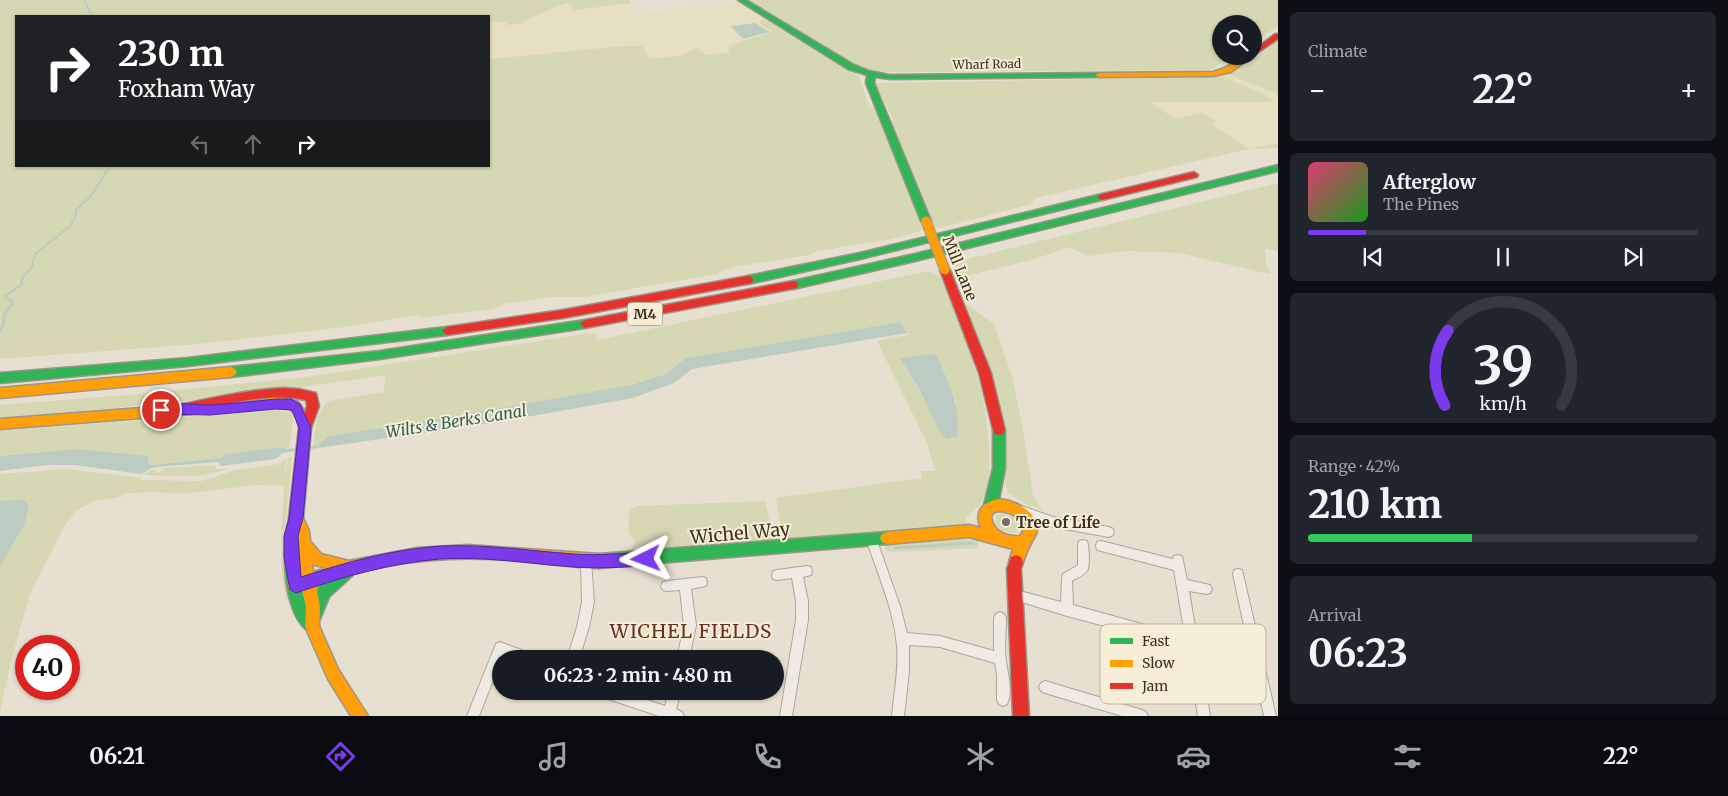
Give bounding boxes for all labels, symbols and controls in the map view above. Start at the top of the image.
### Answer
map controls [1212,15,1262,65]
button: search [1212,15,1262,65]
text: 230 m [118,32,224,76]
icon: right [35,35,100,100]
text: Climate [1308,41,1367,61]
street label: Wharf Road [952,56,1021,72]
text: 22° [1472,66,1534,113]
text: − [1308,72,1327,108]
text: + [1679,72,1698,108]
text: Foxham Way [118,75,255,103]
icon: left [186,130,214,158]
icon: ahead [239,130,267,158]
icon: right [292,130,320,158]
text: Afterglow [1383,170,1476,194]
text: The Pines [1383,194,1459,214]
street label: Mill Lane [938,233,982,303]
icon: previous [1359,243,1387,271]
icon: pause [1489,243,1517,271]
icon: next [1619,243,1647,271]
road number: M4 [628,302,662,326]
text: 39 [1473,333,1533,398]
pin [140,389,182,431]
text: km/h [1479,392,1527,415]
icon: arrive [147,396,175,424]
water label: Wilts & Berks Canal [384,400,528,442]
text: Range · 42% [1308,456,1400,476]
text: 210 km [1308,481,1442,528]
place label: Tree of Life [1016,513,1100,532]
marker: Tree of Life [1000,516,1012,528]
street label: Wichel Way [688,517,792,549]
position arrow [619,532,671,584]
text: Arrival [1308,605,1361,625]
district label: WICHEL FIELDS [609,619,772,643]
legend [1100,624,1266,704]
text: 06:23 [1308,630,1408,677]
text: Fast [1142,632,1170,650]
speed limit sign: 40 [15,635,80,700]
text: Slow [1142,654,1175,672]
text: 06:23 · 2 min · 480 m [544,663,732,687]
text: Jam [1141,677,1168,695]
icon: directions [323,739,358,774]
icon: music [536,739,571,774]
icon: phone [750,739,785,774]
icon: climate [963,739,998,774]
icon: car [1176,739,1211,774]
icon: filters [1390,739,1425,774]
text: 06:21 [89,742,145,770]
text: 22° [1603,742,1639,770]

